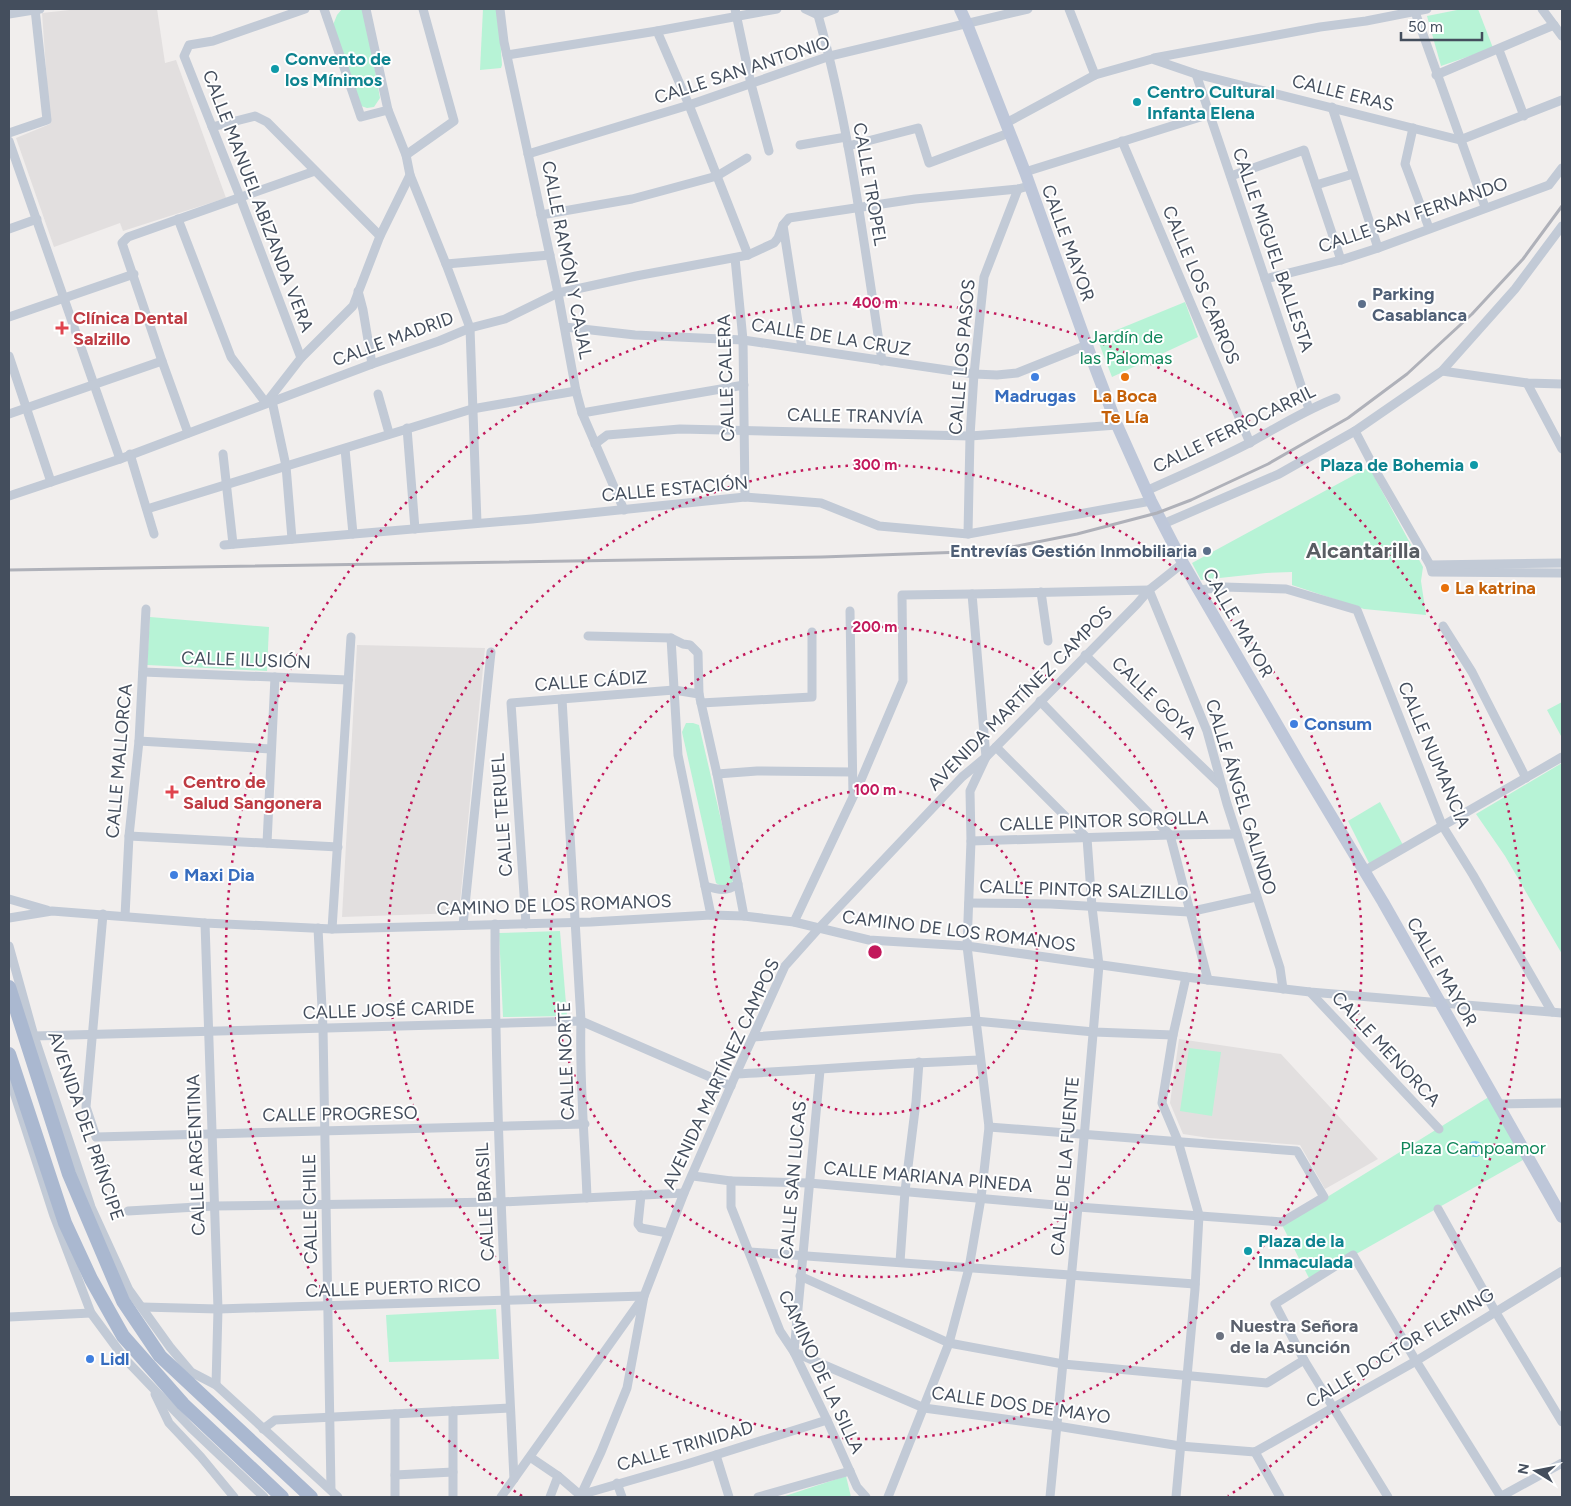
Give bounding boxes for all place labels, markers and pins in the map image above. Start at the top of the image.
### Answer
place label: Convento de los Mínimos [285,48,391,91]
marker: Convento de los Mínimos [269,63,281,75]
place label: Centro Cultural Infanta Elena [1147,81,1275,124]
marker: Centro Cultural Infanta Elena [1131,96,1143,108]
place label: Parking Casablanca [1372,283,1467,326]
marker: Parking Casablanca [1356,298,1368,310]
place label: Clínica Dental Salzillo [73,307,188,350]
marker: Clínica Dental Salzillo [55,321,69,335]
marker: Madrugas [1029,371,1041,383]
marker: La Boca Te Lía [1119,371,1131,383]
place label: Madrugas [994,385,1076,407]
place label: La Boca Te Lía [1093,385,1157,428]
place label: Plaza de Bohemia [1320,454,1464,476]
marker: Plaza de Bohemia [1468,459,1480,471]
place label: Entrevías Gestión Inmobiliaria [950,540,1197,562]
marker: Entrevías Gestión Inmobiliaria [1201,545,1213,557]
place label: La katrina [1455,577,1536,599]
marker: La katrina [1439,582,1451,594]
place label: Consum [1304,713,1372,735]
marker: Consum [1288,718,1300,730]
place label: Centro de Salud Sangonera [183,771,322,814]
marker: Centro de Salud Sangonera [165,785,179,799]
place label: Maxi Dia [184,864,255,886]
marker: Maxi Dia [168,869,180,881]
centre of rings [866,943,884,961]
place label: Plaza de la Inmaculada [1258,1230,1353,1273]
marker: Plaza de la Inmaculada [1242,1245,1254,1257]
place label: Nuestra Señora de la Asunción [1230,1315,1358,1358]
marker: Nuestra Señora de la Asunción [1214,1330,1226,1342]
place label: Lidl [100,1348,130,1370]
marker: Lidl [84,1353,96,1365]

